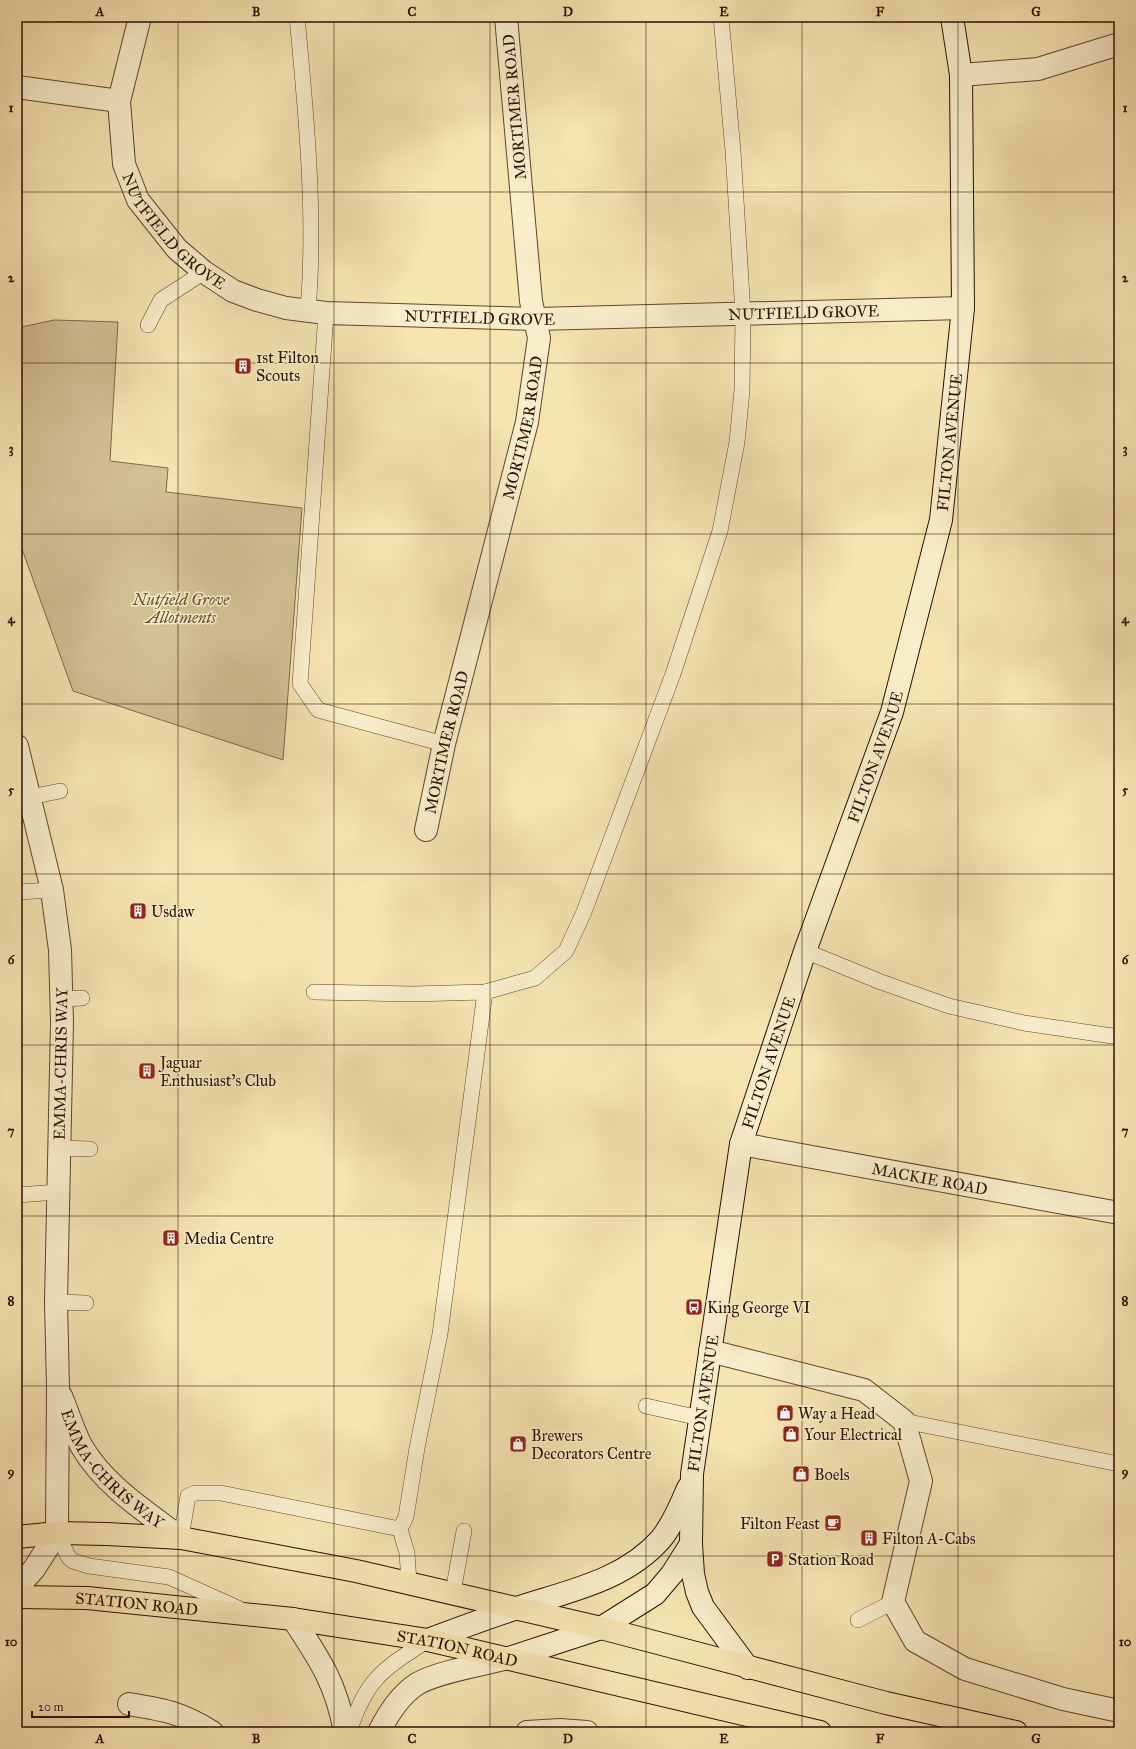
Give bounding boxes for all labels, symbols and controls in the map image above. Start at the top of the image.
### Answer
text: A [95,4,105,20]
text: B [252,4,261,20]
text: C [408,4,417,20]
text: D [563,4,573,20]
text: E [719,4,729,20]
text: F [876,4,885,20]
text: G [1031,4,1041,20]
street label: MORTIMER ROAD [499,33,530,181]
text: 1 [8,100,14,116]
text: 1 [1122,100,1128,116]
street label: NUTFIELD GROVE [118,170,229,293]
text: 2 [8,270,15,286]
text: 2 [1122,270,1129,286]
street label: NUTFIELD GROVE [728,301,879,324]
street label: NUTFIELD GROVE [404,306,555,329]
place label: 1st Filton Scouts [256,348,319,385]
street label: MORTIMER ROAD [498,355,546,501]
building icon: 1st Filton Scouts [233,356,253,376]
street label: FILTON AVENUE [933,373,966,512]
text: 3 [8,441,14,457]
text: 3 [1122,441,1128,457]
park label: Nutfield Grove Allotments [132,590,230,627]
text: 4 [7,611,15,627]
text: 4 [1121,611,1129,627]
street label: MORTIMER ROAD [421,669,472,816]
street label: FILTON AVENUE [844,689,907,825]
text: 5 [8,782,15,798]
text: 5 [1122,782,1129,798]
building icon: Usdaw [128,901,148,921]
place label: Usdaw [151,902,195,921]
text: 6 [8,952,16,968]
text: 6 [1122,952,1130,968]
street label: EMMA-CHRIS WAY [50,987,71,1140]
street label: FILTON AVENUE [738,994,799,1131]
place label: Jaguar Enthusiast's Club [158,1053,276,1090]
building icon: Jaguar Enthusiast's Club [137,1061,157,1081]
text: 7 [8,1123,15,1139]
text: 7 [1122,1123,1129,1139]
street label: MACKIE ROAD [870,1159,989,1199]
building icon: Media Centre [161,1228,181,1248]
place label: Media Centre [184,1229,274,1248]
text: 8 [8,1293,15,1309]
text: 8 [1122,1293,1129,1309]
bus stop icon: King George VI [684,1297,704,1317]
place label: King George VI [707,1298,810,1318]
street label: FILTON AVENUE [683,1333,723,1473]
shop icon: Way a Head [775,1403,795,1423]
place label: Way a Head [798,1404,875,1423]
street label: EMMA-CHRIS WAY [57,1407,168,1533]
shop icon: Your Electrical [781,1424,801,1444]
place label: Your Electrical [804,1425,903,1444]
place label: Brewers Decorators Centre [531,1426,652,1463]
shop icon: Brewers Decorators Centre [508,1434,528,1454]
text: 9 [8,1464,15,1480]
shop icon: Boels [791,1464,811,1484]
text: 9 [1122,1464,1129,1480]
place label: Boels [814,1465,850,1484]
cafe icon: Filton Feast [823,1513,843,1533]
place label: Filton Feast [740,1514,820,1533]
building icon: Filton A-Cabs [859,1528,879,1548]
place label: Filton A-Cabs [882,1529,976,1548]
parking icon: Station Road [765,1549,785,1569]
place label: Station Road [788,1550,874,1569]
street label: STATION ROAD [75,1589,199,1619]
street label: STATION ROAD [396,1626,520,1671]
text: 10 [5,1634,18,1650]
text: 10 [1119,1634,1132,1650]
scale bar [32,1693,129,1719]
text: 20 m [38,1700,64,1714]
text: A [95,1731,105,1747]
text: B [252,1731,261,1747]
text: C [408,1731,417,1747]
text: D [563,1731,573,1747]
text: E [719,1731,729,1747]
text: F [876,1731,885,1747]
text: G [1031,1731,1041,1747]

